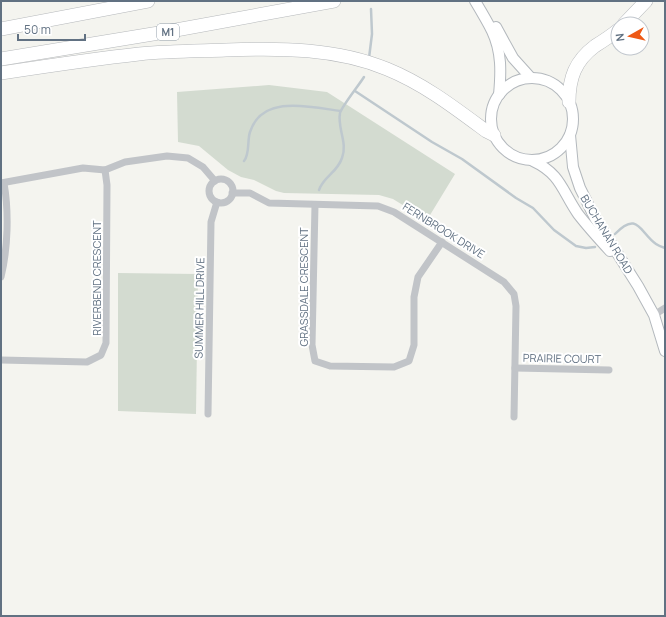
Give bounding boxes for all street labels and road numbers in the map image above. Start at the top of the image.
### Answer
road number: M1 [157,24,179,40]
street label: BUCHANAN ROAD [577,192,637,276]
street label: FERNBROOK DRIVE [400,199,488,261]
street label: RIVERBEND CRESCENT [89,220,104,336]
street label: GRASSDALE CRESCENT [296,227,311,347]
street label: SUMMER HILL DRIVE [191,257,207,359]
street label: PRAIRIE COURT [523,350,602,366]

